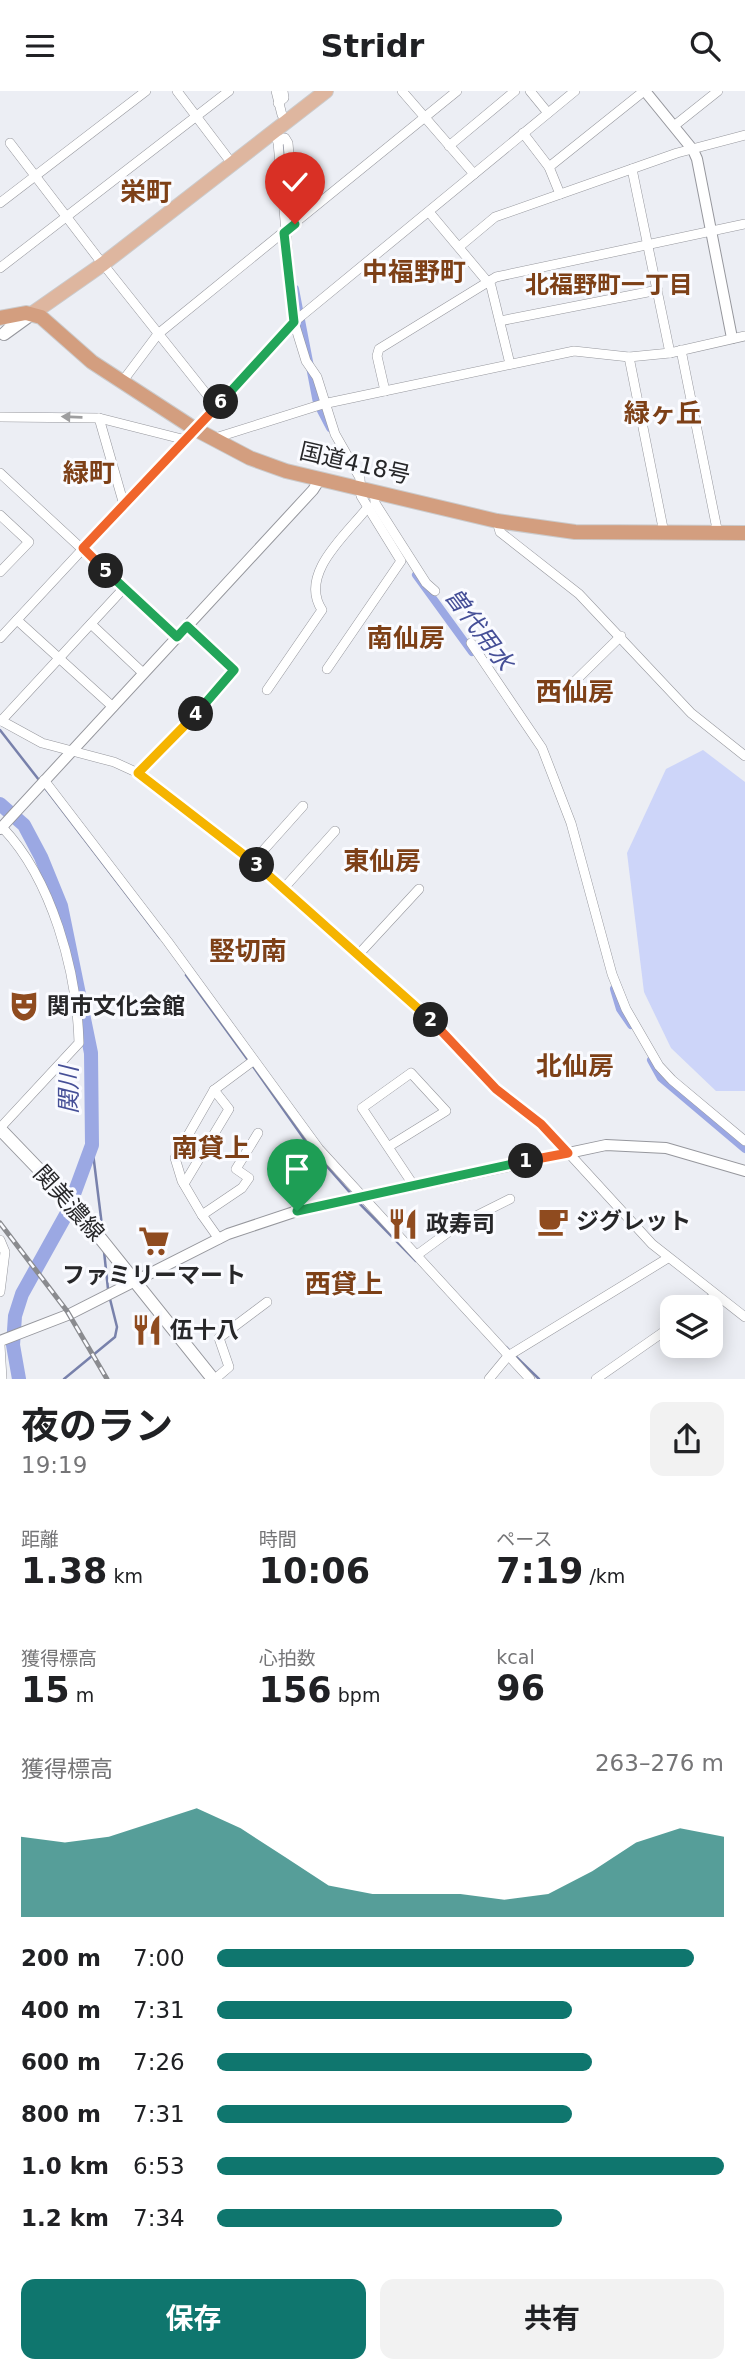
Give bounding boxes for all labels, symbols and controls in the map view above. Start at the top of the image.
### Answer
icon: menu [21,27,59,65]
text: Stridr [321,27,424,65]
icon: search [686,27,724,65]
pin [265,152,325,224]
icon: check [276,163,314,201]
district label: 栄町 [120,177,172,207]
district label: 中福野町 [362,257,466,287]
district label: 北福野町一丁目 [525,271,693,299]
pin: 6 [204,385,238,419]
text: 6 [214,390,227,412]
district label: 緑ヶ丘 [624,398,702,428]
one-way arrow [60,412,82,423]
street label: 国道418号 [297,438,413,488]
district label: 緑町 [63,458,115,488]
pin: 5 [88,553,124,589]
text: 5 [99,559,112,581]
water label: 曽代用水 [439,582,521,678]
district label: 南仙房 [367,623,445,653]
district label: 西仙房 [536,677,614,707]
pin: 4 [178,697,214,731]
text: 4 [189,702,202,724]
district label: 東仙房 [343,846,421,876]
pin: 3 [240,847,274,883]
text: 3 [250,853,263,875]
district label: 竪切南 [209,936,287,966]
theatre icon: 関市文化会館 [7,989,41,1023]
place label: 関市文化会館 [47,993,185,1019]
pin: 2 [414,1003,448,1037]
text: 2 [424,1008,437,1030]
district label: 北仙房 [536,1051,614,1081]
water label: 関川 [55,1063,83,1114]
district label: 南貸上 [172,1133,250,1163]
pin [267,1139,327,1211]
pin: 1 [508,1143,544,1179]
text: 1 [519,1149,532,1171]
icon: arrive [278,1150,316,1188]
street label: 関美濃線 [29,1160,109,1246]
cafe icon: ジグレット [536,1204,570,1238]
restaurant icon: 政寿司 [386,1207,420,1241]
place label: ジグレット [576,1208,691,1234]
place label: 政寿司 [426,1211,495,1237]
supermarket icon: ファミリーマート [137,1224,171,1258]
place label: ファミリーマート [62,1262,246,1288]
district label: 西貸上 [305,1269,383,1299]
map controls [660,1295,723,1358]
button: layers [660,1295,723,1358]
restaurant icon: 伍十八 [130,1313,164,1347]
place label: 伍十八 [170,1317,239,1343]
button: share [650,1402,724,1476]
text: 夜のラン [21,1404,173,1448]
text: 19:19 [21,1452,87,1478]
text: 距離 [21,1528,59,1550]
text: 時間 [259,1528,297,1550]
text: ペース [496,1528,552,1550]
text: 1.38 [21,1551,107,1591]
text: 10:06 [259,1551,370,1591]
text: 7:19 [496,1551,583,1591]
text: km [107,1565,143,1587]
text: /km [583,1565,625,1587]
text: kcal [496,1646,535,1668]
text: 獲得標高 [21,1647,97,1669]
text: 心拍数 [259,1647,316,1669]
text: 96 [496,1668,545,1708]
text: 15 [21,1670,70,1710]
text: 156 [259,1670,332,1710]
text: m [70,1684,94,1706]
text: bpm [332,1684,380,1706]
text: 263–276 m [595,1750,724,1776]
text: 獲得標高 [21,1756,113,1782]
text: 200 m [21,1945,101,1971]
text: 7:00 [133,1945,185,1971]
text: 400 m [21,1997,101,2023]
text: 7:31 [133,1997,185,2023]
text: 600 m [21,2049,101,2075]
text: 7:26 [133,2049,185,2075]
text: 800 m [21,2101,101,2127]
text: 7:31 [133,2101,185,2127]
text: 1.0 km [21,2153,109,2179]
text: 6:53 [133,2153,185,2179]
text: 1.2 km [21,2205,109,2231]
text: 7:34 [133,2205,185,2231]
button: 保存 [21,2279,366,2359]
button: 共有 [380,2279,724,2359]

